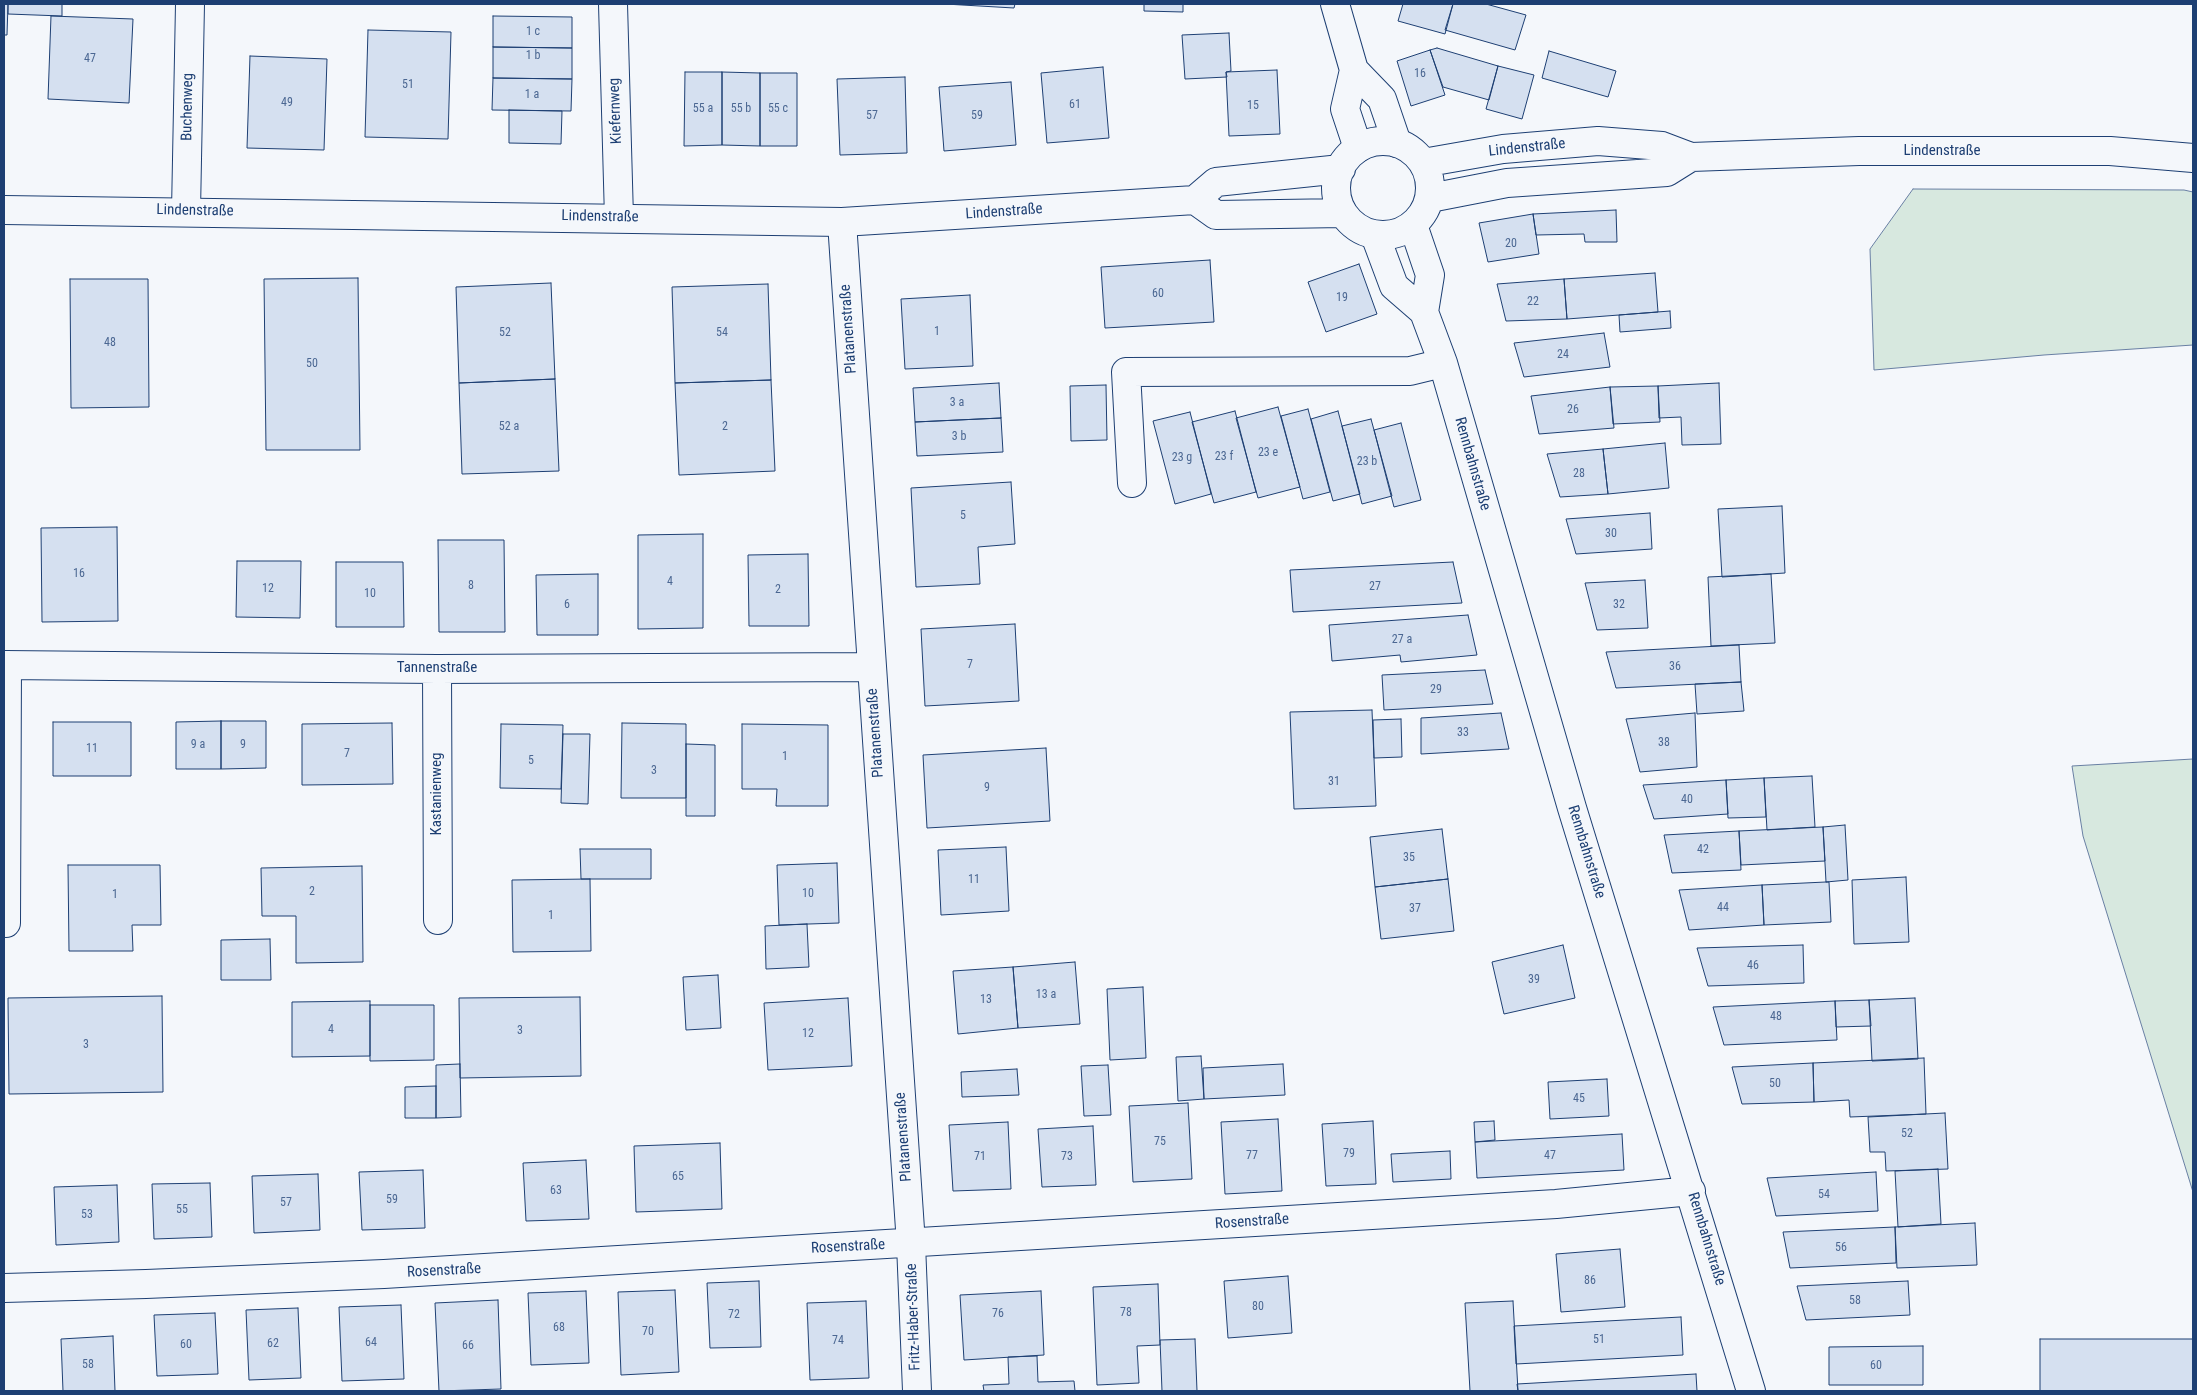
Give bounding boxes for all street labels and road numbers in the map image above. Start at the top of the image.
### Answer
street label: Buchenweg [178,73,198,141]
street label: Kiefernweg [606,78,626,144]
street label: Lindenstraße [1488,135,1566,161]
street label: Lindenstraße [1903,142,1981,160]
street label: Lindenstraße [965,200,1043,224]
street label: Lindenstraße [156,201,234,221]
street label: Lindenstraße [561,207,639,227]
street label: Platanenstraße [837,284,861,374]
street label: Rennbahnstraße [1450,415,1494,513]
street label: Tannenstraße [397,659,477,677]
street label: Platanenstraße [864,688,888,778]
street label: Kastanienweg [428,752,446,836]
street label: Rennbahnstraße [1563,803,1609,901]
street label: Platanenstraße [892,1092,916,1182]
street label: Rennbahnstraße [1683,1190,1729,1288]
street label: Rosenstraße [1214,1210,1290,1234]
street label: Rosenstraße [810,1236,886,1258]
street label: Rosenstraße [406,1260,482,1282]
street label: Fritz-Haber-Straße [903,1263,925,1371]

